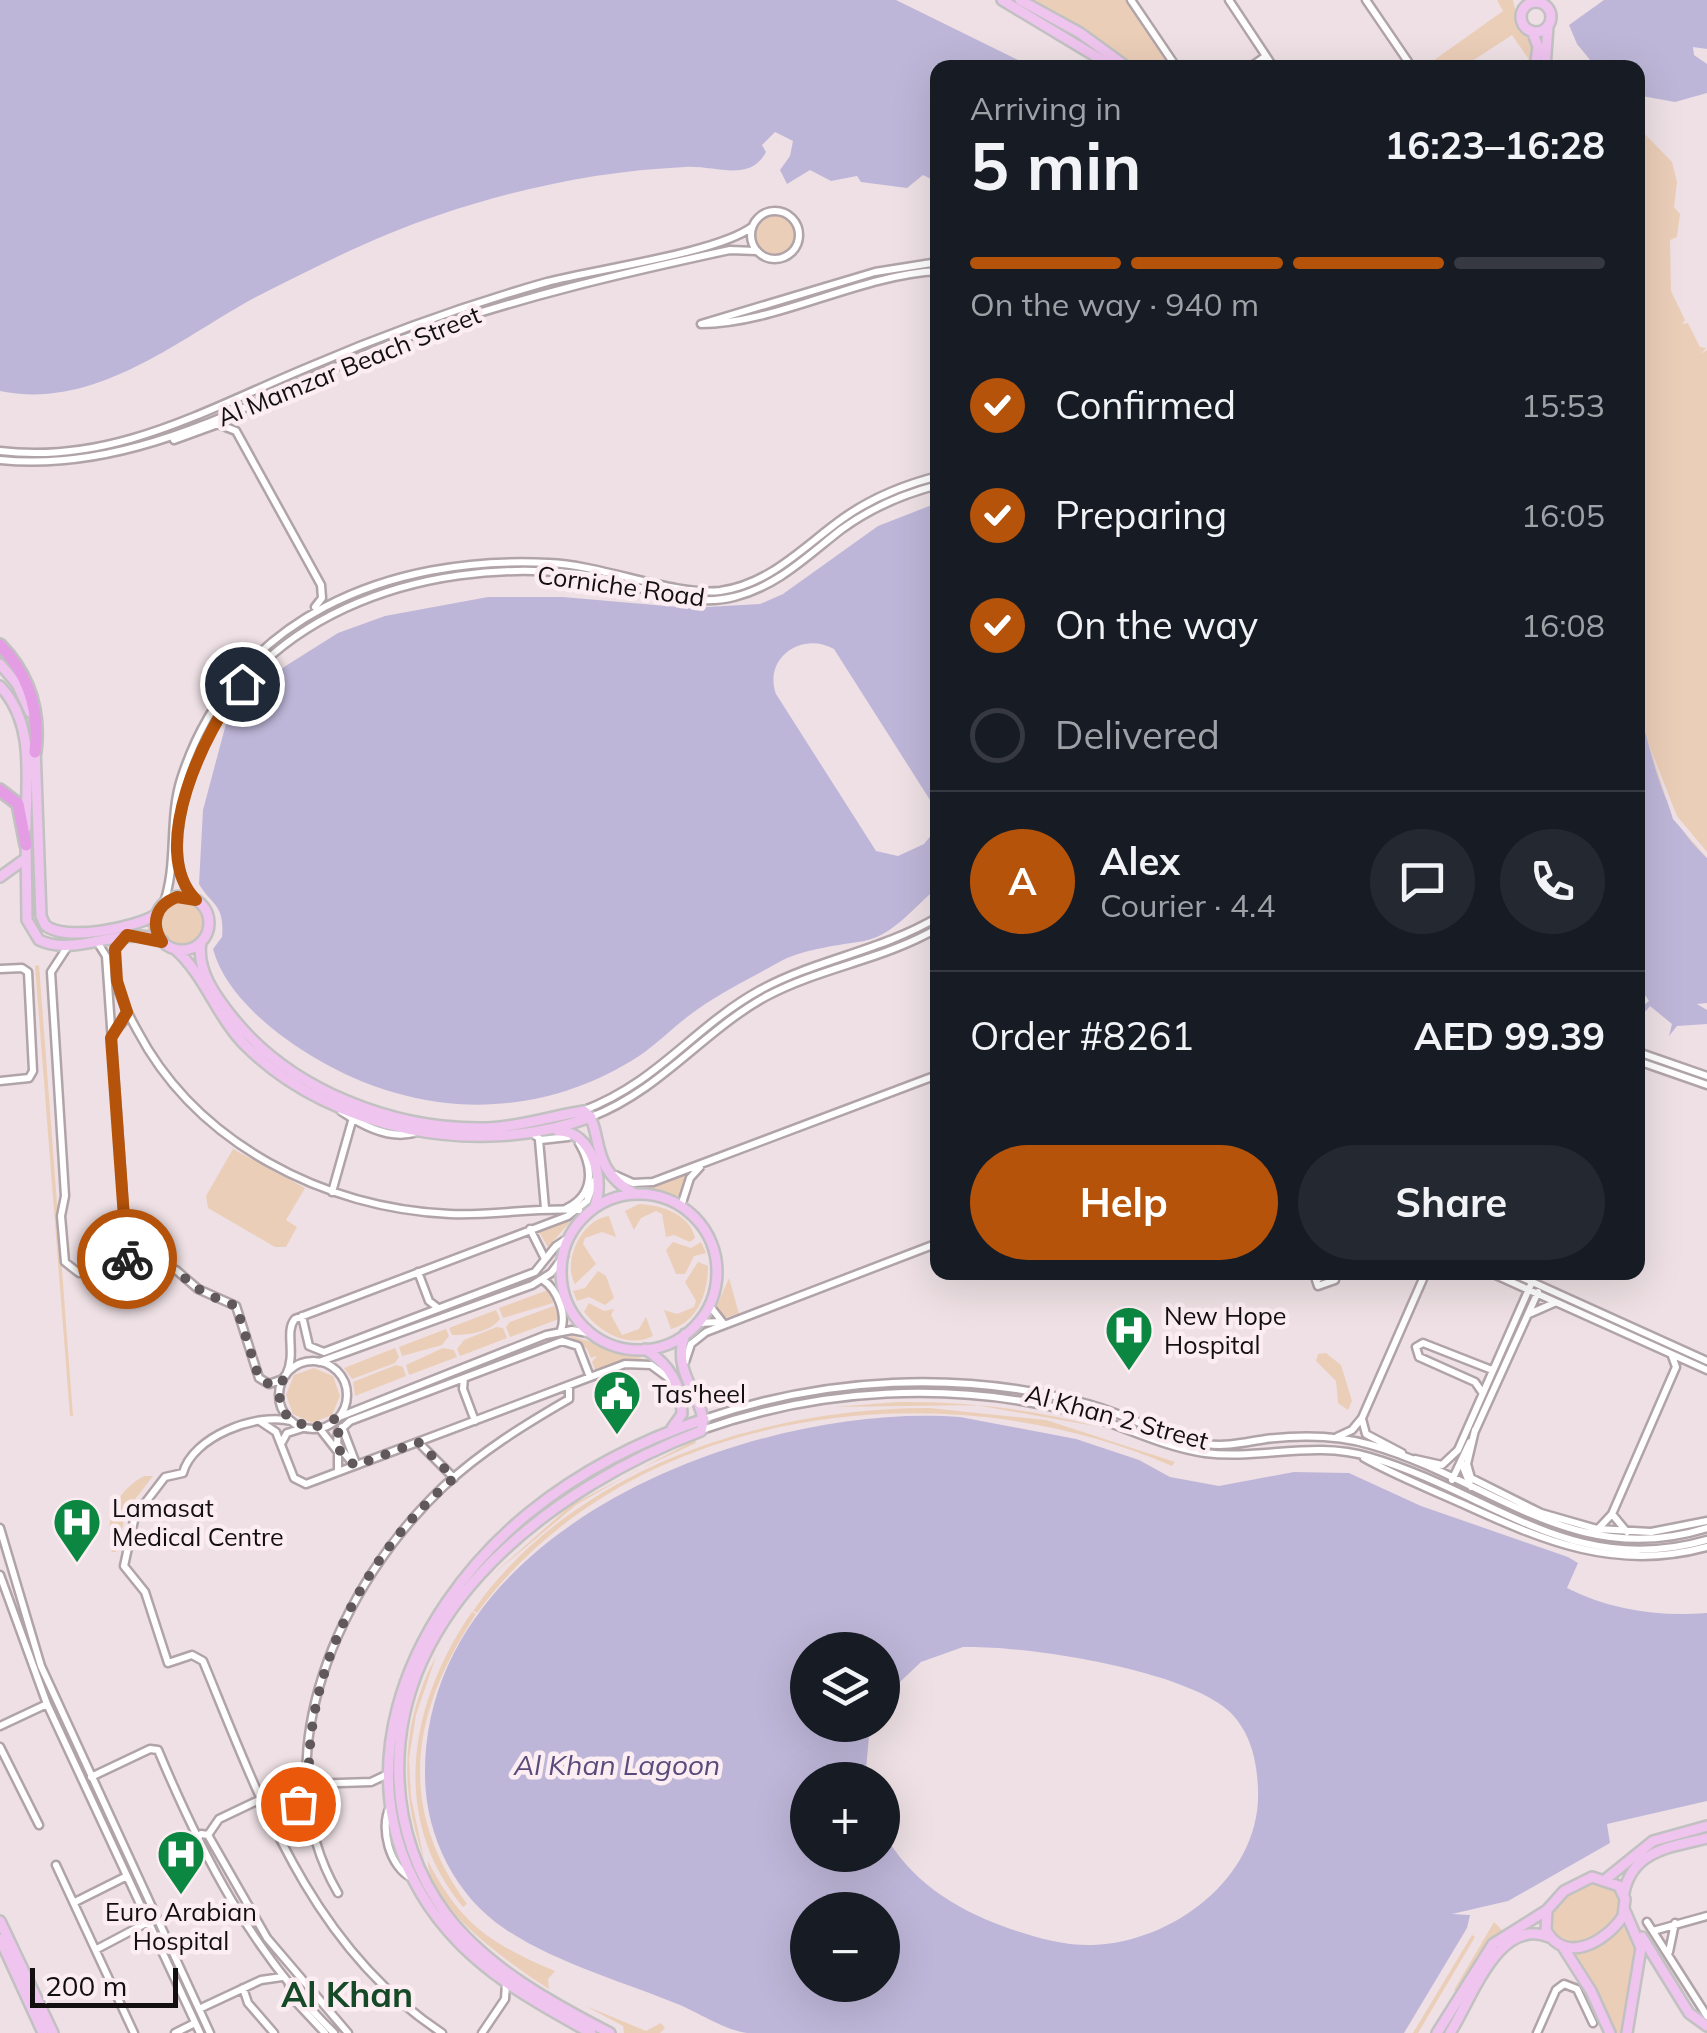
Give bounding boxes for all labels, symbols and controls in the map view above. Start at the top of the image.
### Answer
text: Arriving in [970,88,1122,128]
text: 16:23–16:28 [1385,121,1605,169]
text: 5 min [970,125,1141,206]
text: On the way · 940 m [970,284,1259,324]
street label: Al Mamzar Beach Street [213,298,485,433]
icon: check [970,378,1025,433]
text: Confirmed [1055,381,1236,429]
text: 15:53 [1521,385,1605,425]
icon: check [970,488,1025,543]
text: Preparing [1055,491,1227,539]
text: 16:05 [1521,495,1605,535]
street label: Corniche Road [535,558,707,613]
icon: check [970,598,1025,653]
text: On the way [1055,601,1258,649]
text: 16:08 [1521,605,1605,645]
pin [200,642,285,727]
icon: home [215,657,270,712]
text: Delivered [1055,711,1220,759]
button: chat [1370,829,1475,934]
button: phone [1500,829,1605,934]
text: Alex [1100,837,1180,885]
text: A [1008,857,1037,905]
text: Courier · 4.4 [1100,885,1276,925]
text: Order #8261 [970,1012,1194,1060]
text: AED 99.39 [1414,1012,1605,1060]
button: Help [970,1145,1278,1260]
button: Share [1298,1145,1605,1260]
courier [77,1209,177,1309]
icon: bike [100,1232,155,1287]
place label: New Hope Hospital [1164,1300,1286,1360]
hospital icon: New Hope Hospital [1103,1304,1155,1372]
public building icon: Tas'heel [591,1368,643,1436]
street label: Al Khan 2 Street [1022,1377,1212,1456]
place label: Tas'heel [652,1378,746,1409]
place label: Lamasat Medical Centre [112,1492,284,1552]
hospital icon: Lamasat Medical Centre [51,1496,103,1564]
map controls [790,1632,900,2002]
button: layers [790,1632,900,1742]
water label: Al Khan Lagoon [513,1747,720,1782]
pin [256,1762,341,1847]
button: + [790,1762,900,1872]
icon: bag [271,1777,326,1832]
hospital icon: Euro Arabian Hospital [155,1828,207,1896]
button: − [790,1892,900,2002]
place label: Euro Arabian Hospital [105,1896,257,1956]
scale bar [30,1963,178,2008]
text: 200 m [45,1968,127,2003]
district label: Al Khan [281,1972,413,2016]

